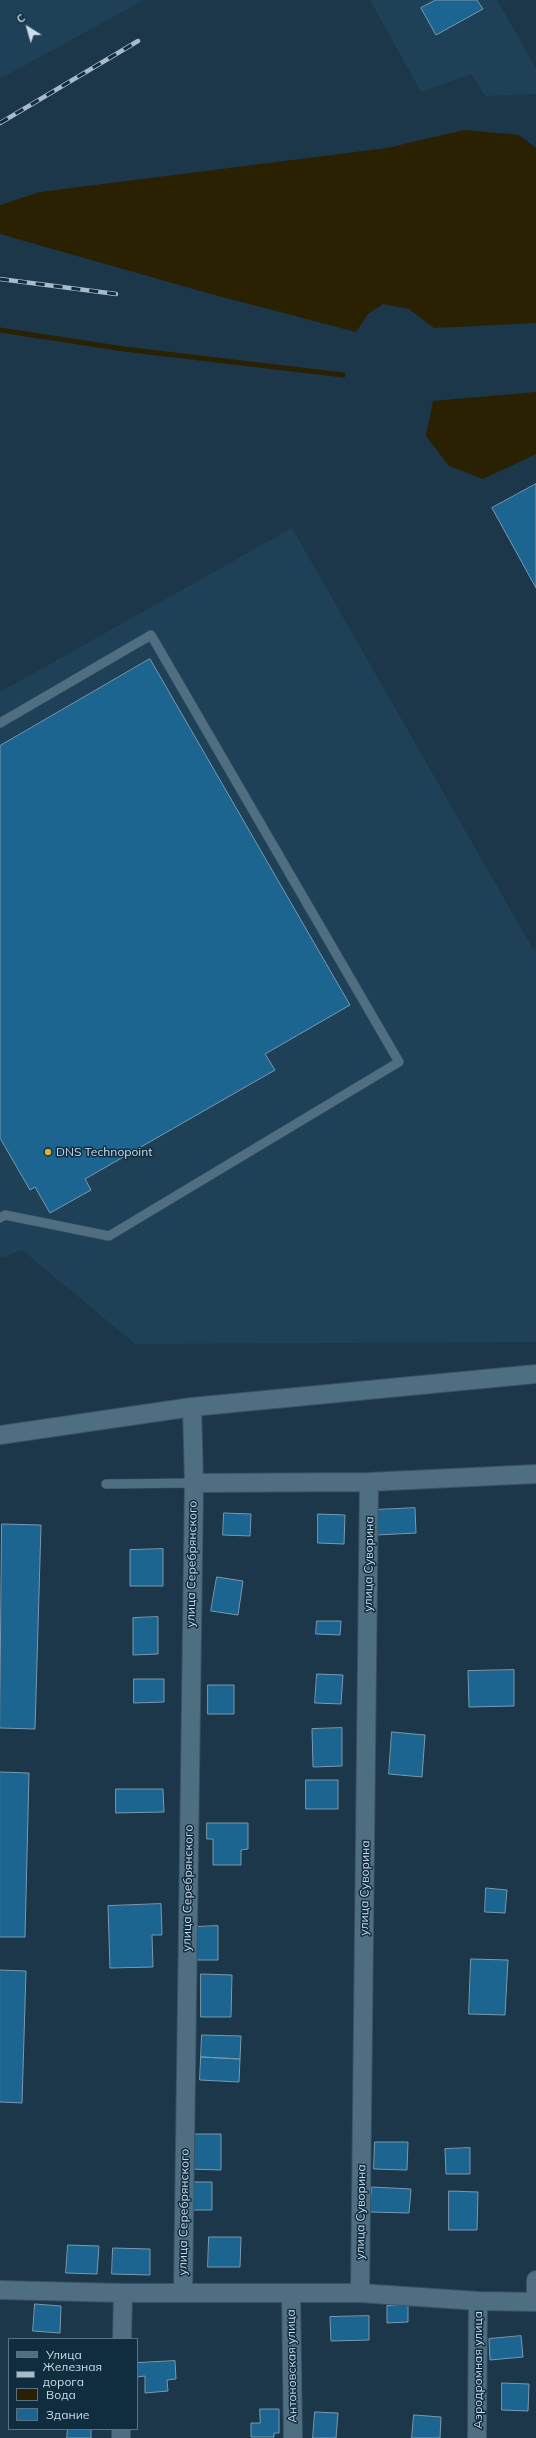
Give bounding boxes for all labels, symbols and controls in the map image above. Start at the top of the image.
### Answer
north arrow [8,8,48,48]
text: С [14,11,28,26]
place label: DNS Technopoint [56,1145,152,1159]
marker: DNS Technopoint [43,1147,53,1157]
street label: улица Серебрянского [184,1501,200,1627]
street label: улица Суворина [361,1516,377,1612]
street label: улица Серебрянского [180,1825,196,1951]
street label: улица Суворина [357,1840,373,1936]
street label: улица Серебрянского [176,2149,192,2275]
street label: улица Суворина [353,2164,369,2260]
street label: Антоновская улица [284,2309,300,2423]
street label: Аэродромная улица [471,2311,485,2429]
legend [8,2338,138,2430]
text: Улица [46,2347,82,2362]
text: Железная дорога [43,2359,102,2389]
text: Вода [46,2387,76,2402]
text: Здание [46,2407,89,2422]

